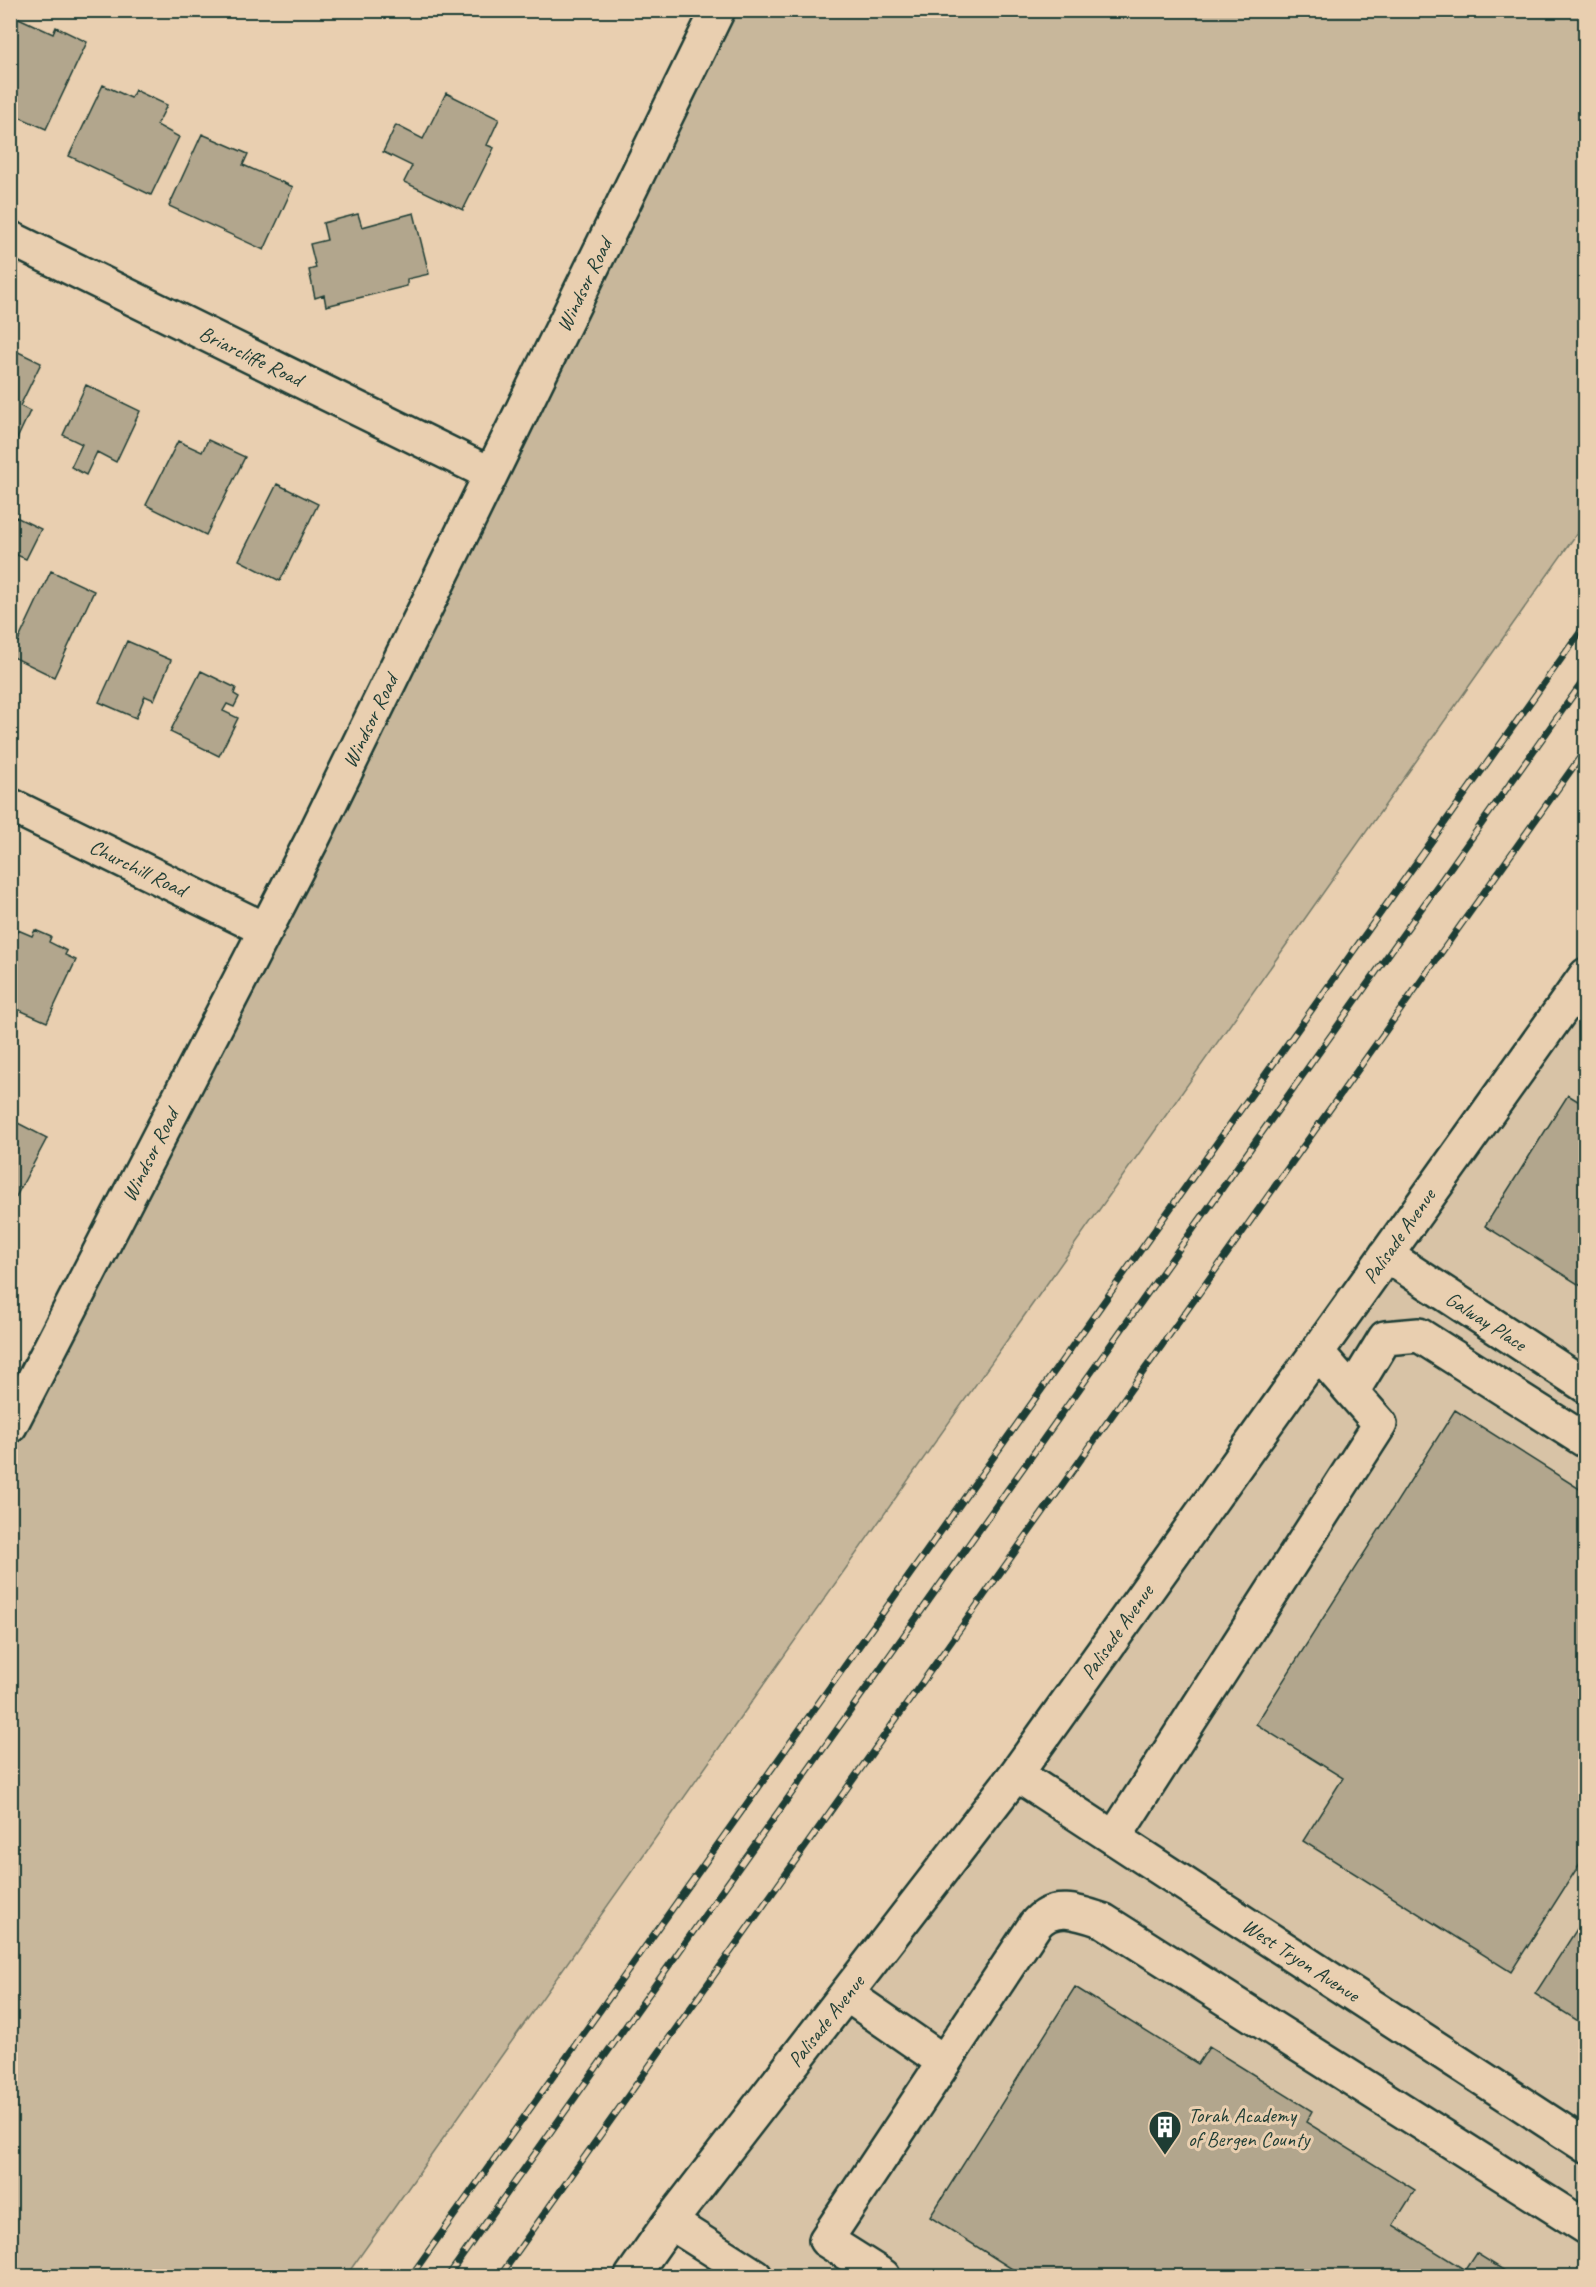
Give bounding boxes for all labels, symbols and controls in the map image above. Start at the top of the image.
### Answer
street label: Windsor Road [550,231,619,336]
street label: Briarcliffe Road [195,320,310,394]
street label: Windsor Road [336,667,405,772]
street label: Churchill Road [85,833,194,904]
street label: Windsor Road [116,1101,186,1206]
street label: Palisade Avenue [1357,1182,1442,1288]
street label: Galway Place [1441,1285,1533,1358]
street label: Palisade Avenue [1075,1578,1160,1684]
street label: West Tryon Avenue [1238,1912,1366,2009]
street label: Palisade Avenue [782,1968,871,2072]
place label: Torah Academy of Bergen County [1188,2102,1311,2152]
building icon: Torah Academy of Bergen County [1147,2109,1183,2156]

